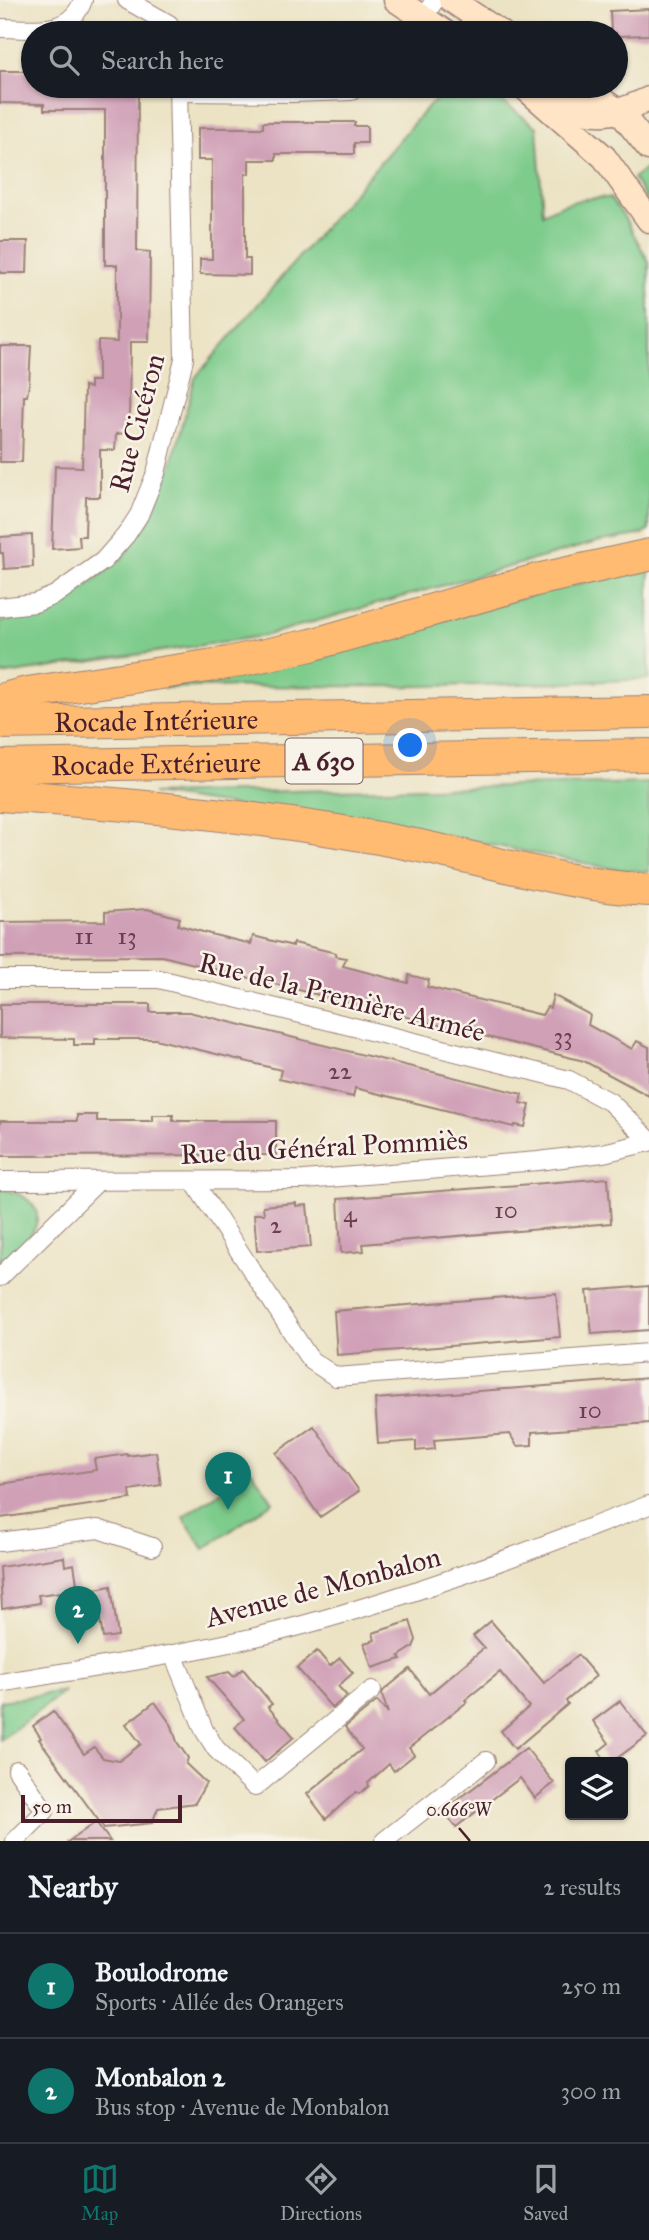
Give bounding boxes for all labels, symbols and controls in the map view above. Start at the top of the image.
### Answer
search box [21,21,628,98]
icon: search [45,41,83,79]
text: Search here [101,44,224,76]
street label: Rue Cicéron [102,350,172,496]
street label: Rocade Intérieure [53,701,259,740]
your location [393,728,427,762]
road number: A 630 [286,738,362,783]
street label: Rocade Extérieure [51,744,261,783]
house number: 11 [75,921,93,951]
house number: 13 [117,921,137,951]
street label: Rue de la Première Armée [195,944,489,1050]
house number: 33 [553,1021,573,1051]
house number: 22 [328,1056,352,1086]
street label: Rue du Général Pommiès [179,1122,469,1172]
house number: 10 [494,1195,518,1225]
house number: 4 [343,1199,357,1229]
house number: 2 [270,1210,282,1240]
house number: 10 [578,1395,602,1425]
pin: 1 [205,1452,251,1510]
street label: Avenue de Monbalon [201,1539,444,1635]
pin: 2 [55,1586,101,1644]
map controls [565,1757,628,1820]
button: layers [565,1757,628,1820]
scale bar [21,1792,182,1824]
text: 50 m [32,1795,72,1818]
text: 0.666°W [426,1799,493,1821]
text: Nearby [28,1869,118,1905]
text: 2 results [543,1873,621,1901]
text: Boulodrome [95,1956,228,1988]
text: 1 [46,1972,56,2000]
text: 250 m [561,1972,621,2000]
text: Sports · Allée des Orangers [95,1988,344,2016]
text: Monbalon 2 [95,2061,225,2093]
text: 2 [45,2077,57,2105]
text: 300 m [561,2077,621,2105]
text: Bus stop · Avenue de Monbalon [95,2093,389,2121]
tab: Map [81,2160,119,2225]
tab: Directions [280,2160,362,2225]
tab: Saved [523,2160,568,2225]

